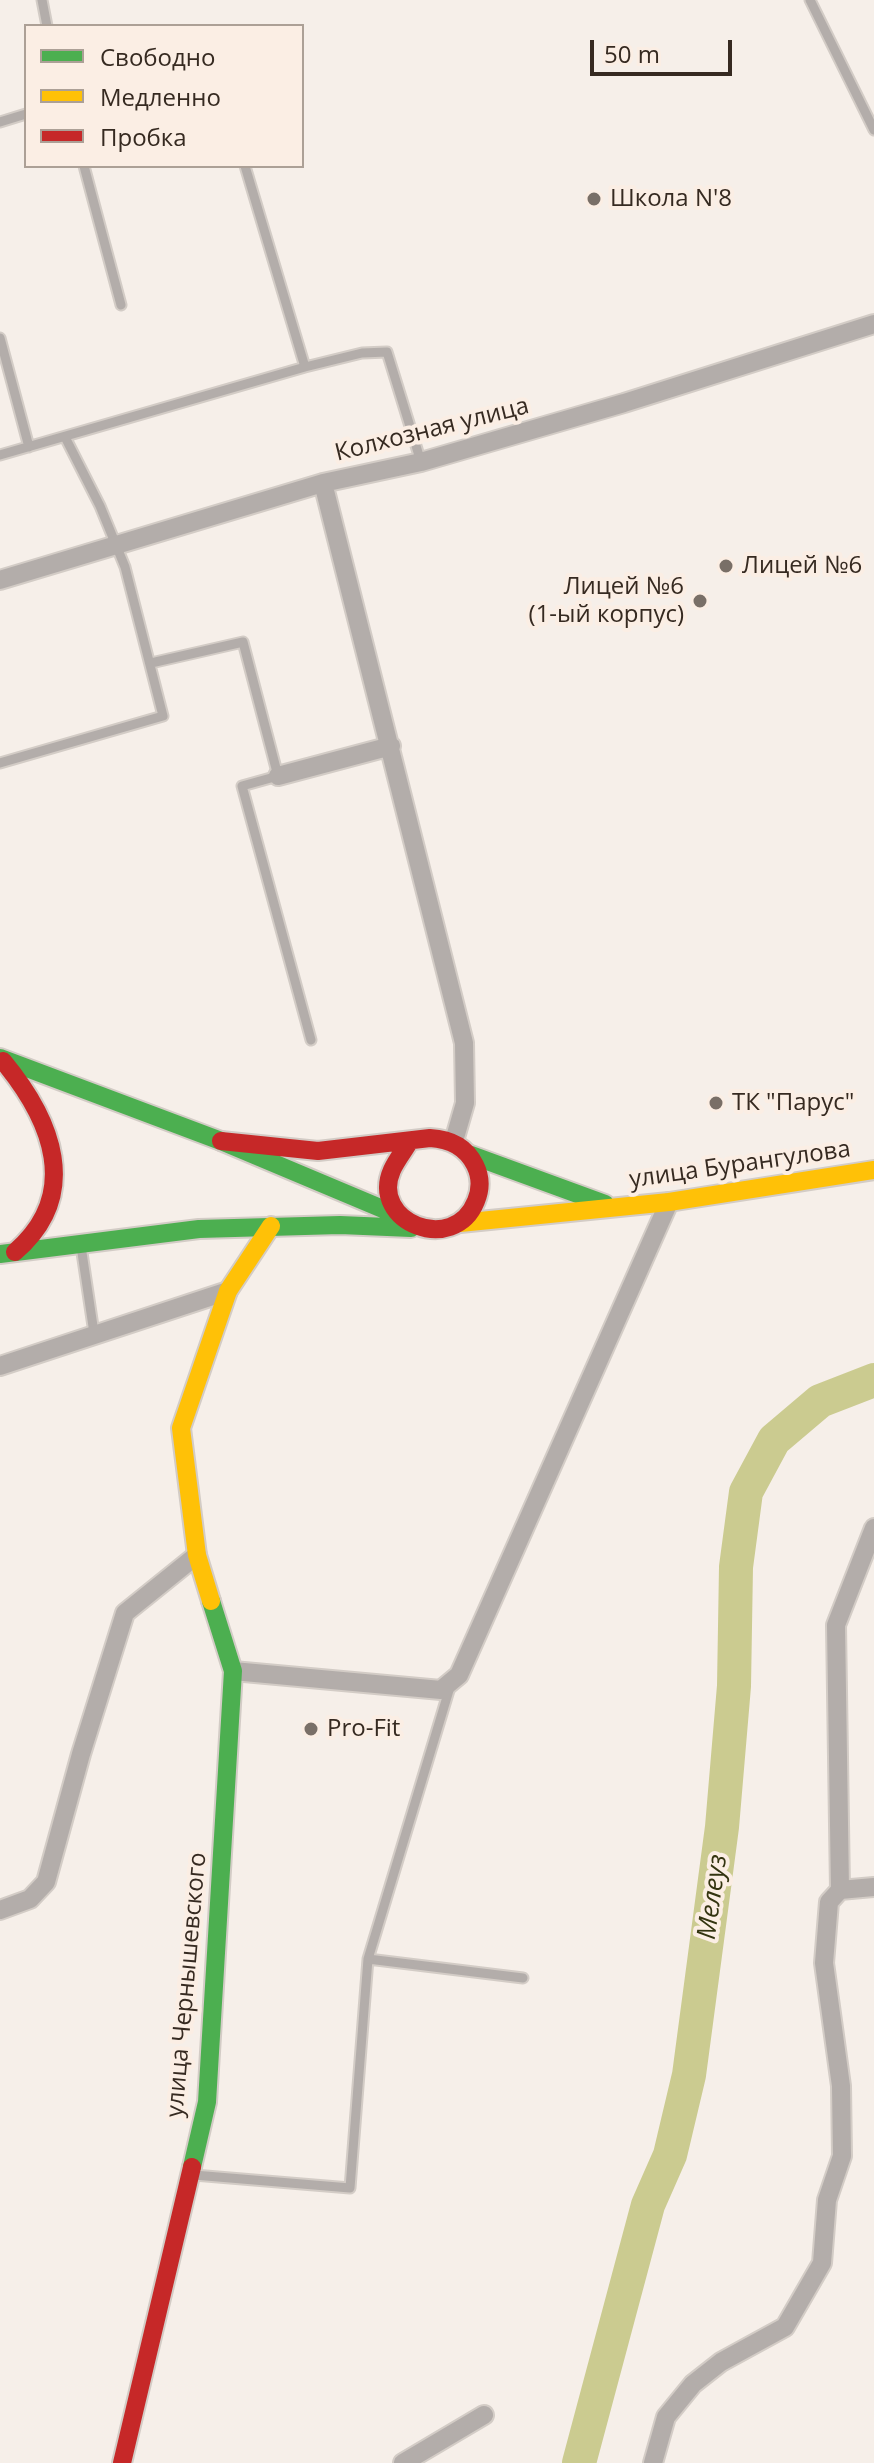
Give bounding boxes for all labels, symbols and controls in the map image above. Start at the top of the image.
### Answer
legend [24,24,304,168]
scale bar [594,24,736,74]
text: 50 m [604,37,660,70]
text: Свободно [100,40,215,73]
text: Медленно [100,80,221,113]
text: Пробка [100,120,187,153]
place label: Школа N'8 [610,185,732,213]
marker: Школа N'8 [585,190,603,208]
street label: Колхозная улица [332,392,532,468]
place label: Лицей №6 [742,552,862,580]
marker: Лицей №6 [717,557,735,575]
place label: Лицей №6 (1-ый корпус) [529,573,684,629]
marker: Лицей №6 (1-ый корпус) [691,592,709,610]
place label: ТК "Парус" [732,1089,854,1117]
marker: ТК "Парус" [707,1094,725,1112]
street label: улица Бурангулова [627,1135,853,1195]
place label: Pro-Fit [327,1715,400,1743]
marker: Pro-Fit [302,1720,320,1738]
street label: улица Чернышевского [161,1851,213,2119]
water label: Мелеуз [692,1853,734,1941]

